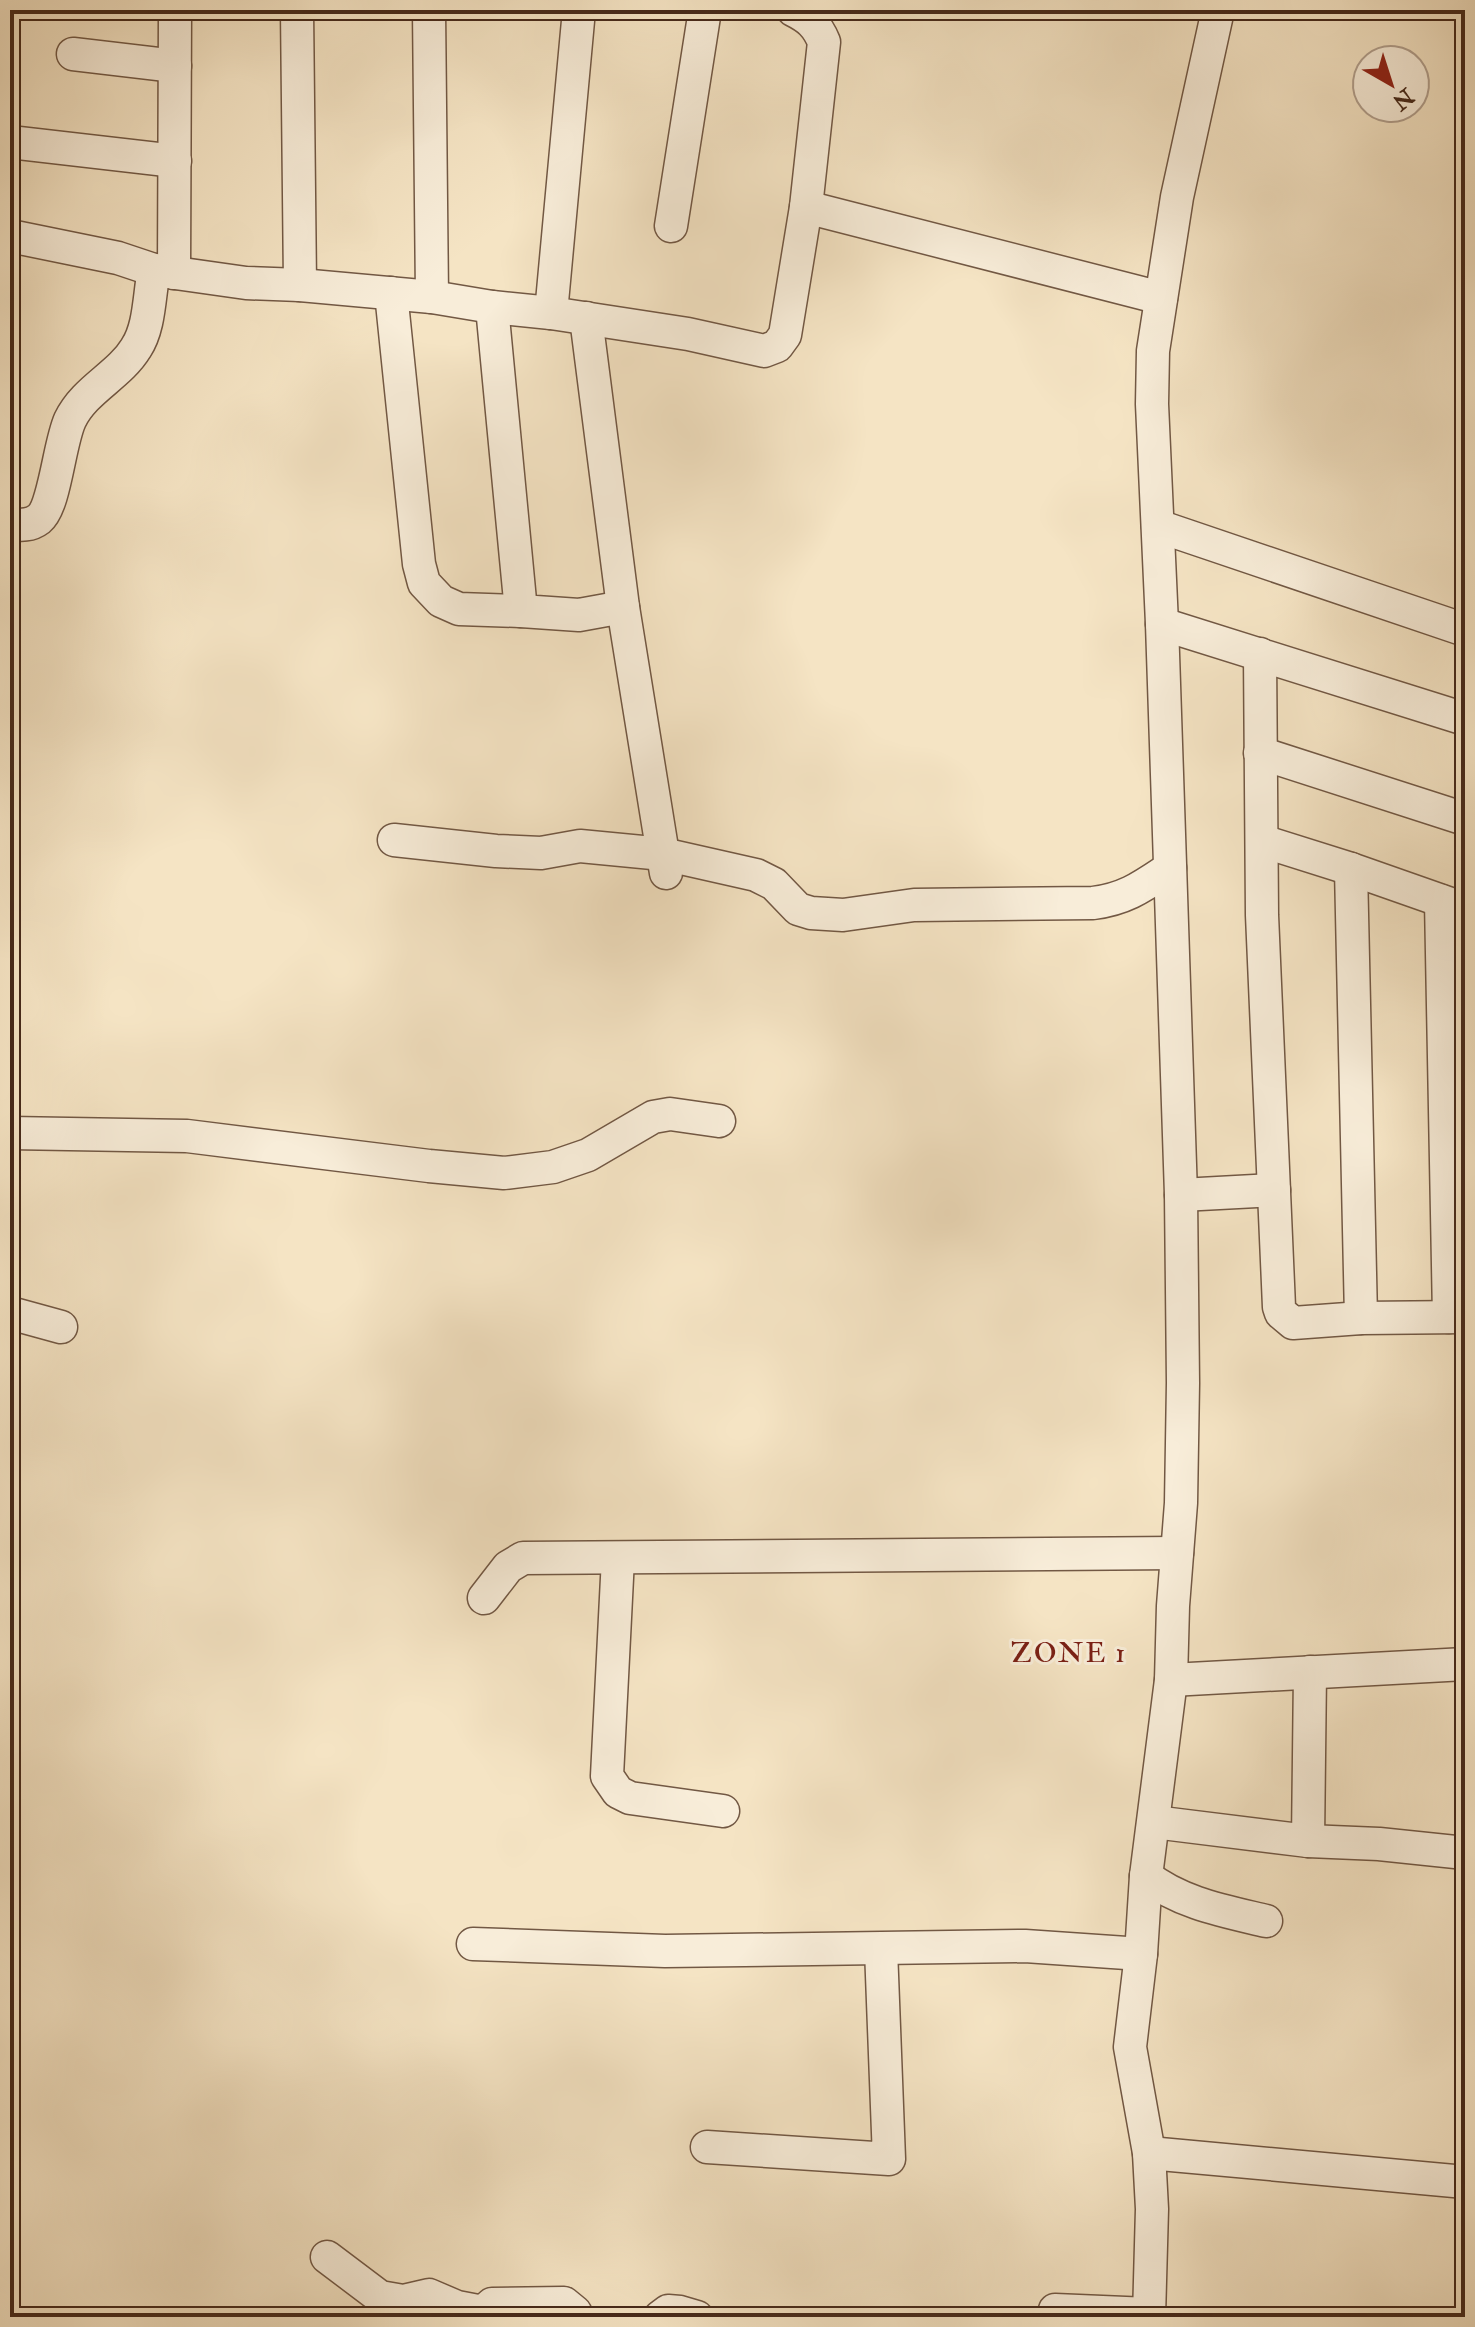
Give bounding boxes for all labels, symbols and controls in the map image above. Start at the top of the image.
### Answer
north arrow [1351,44,1431,124]
text: N [1386,81,1420,116]
district label: ZONE 1 [1011,1636,1127,1671]

